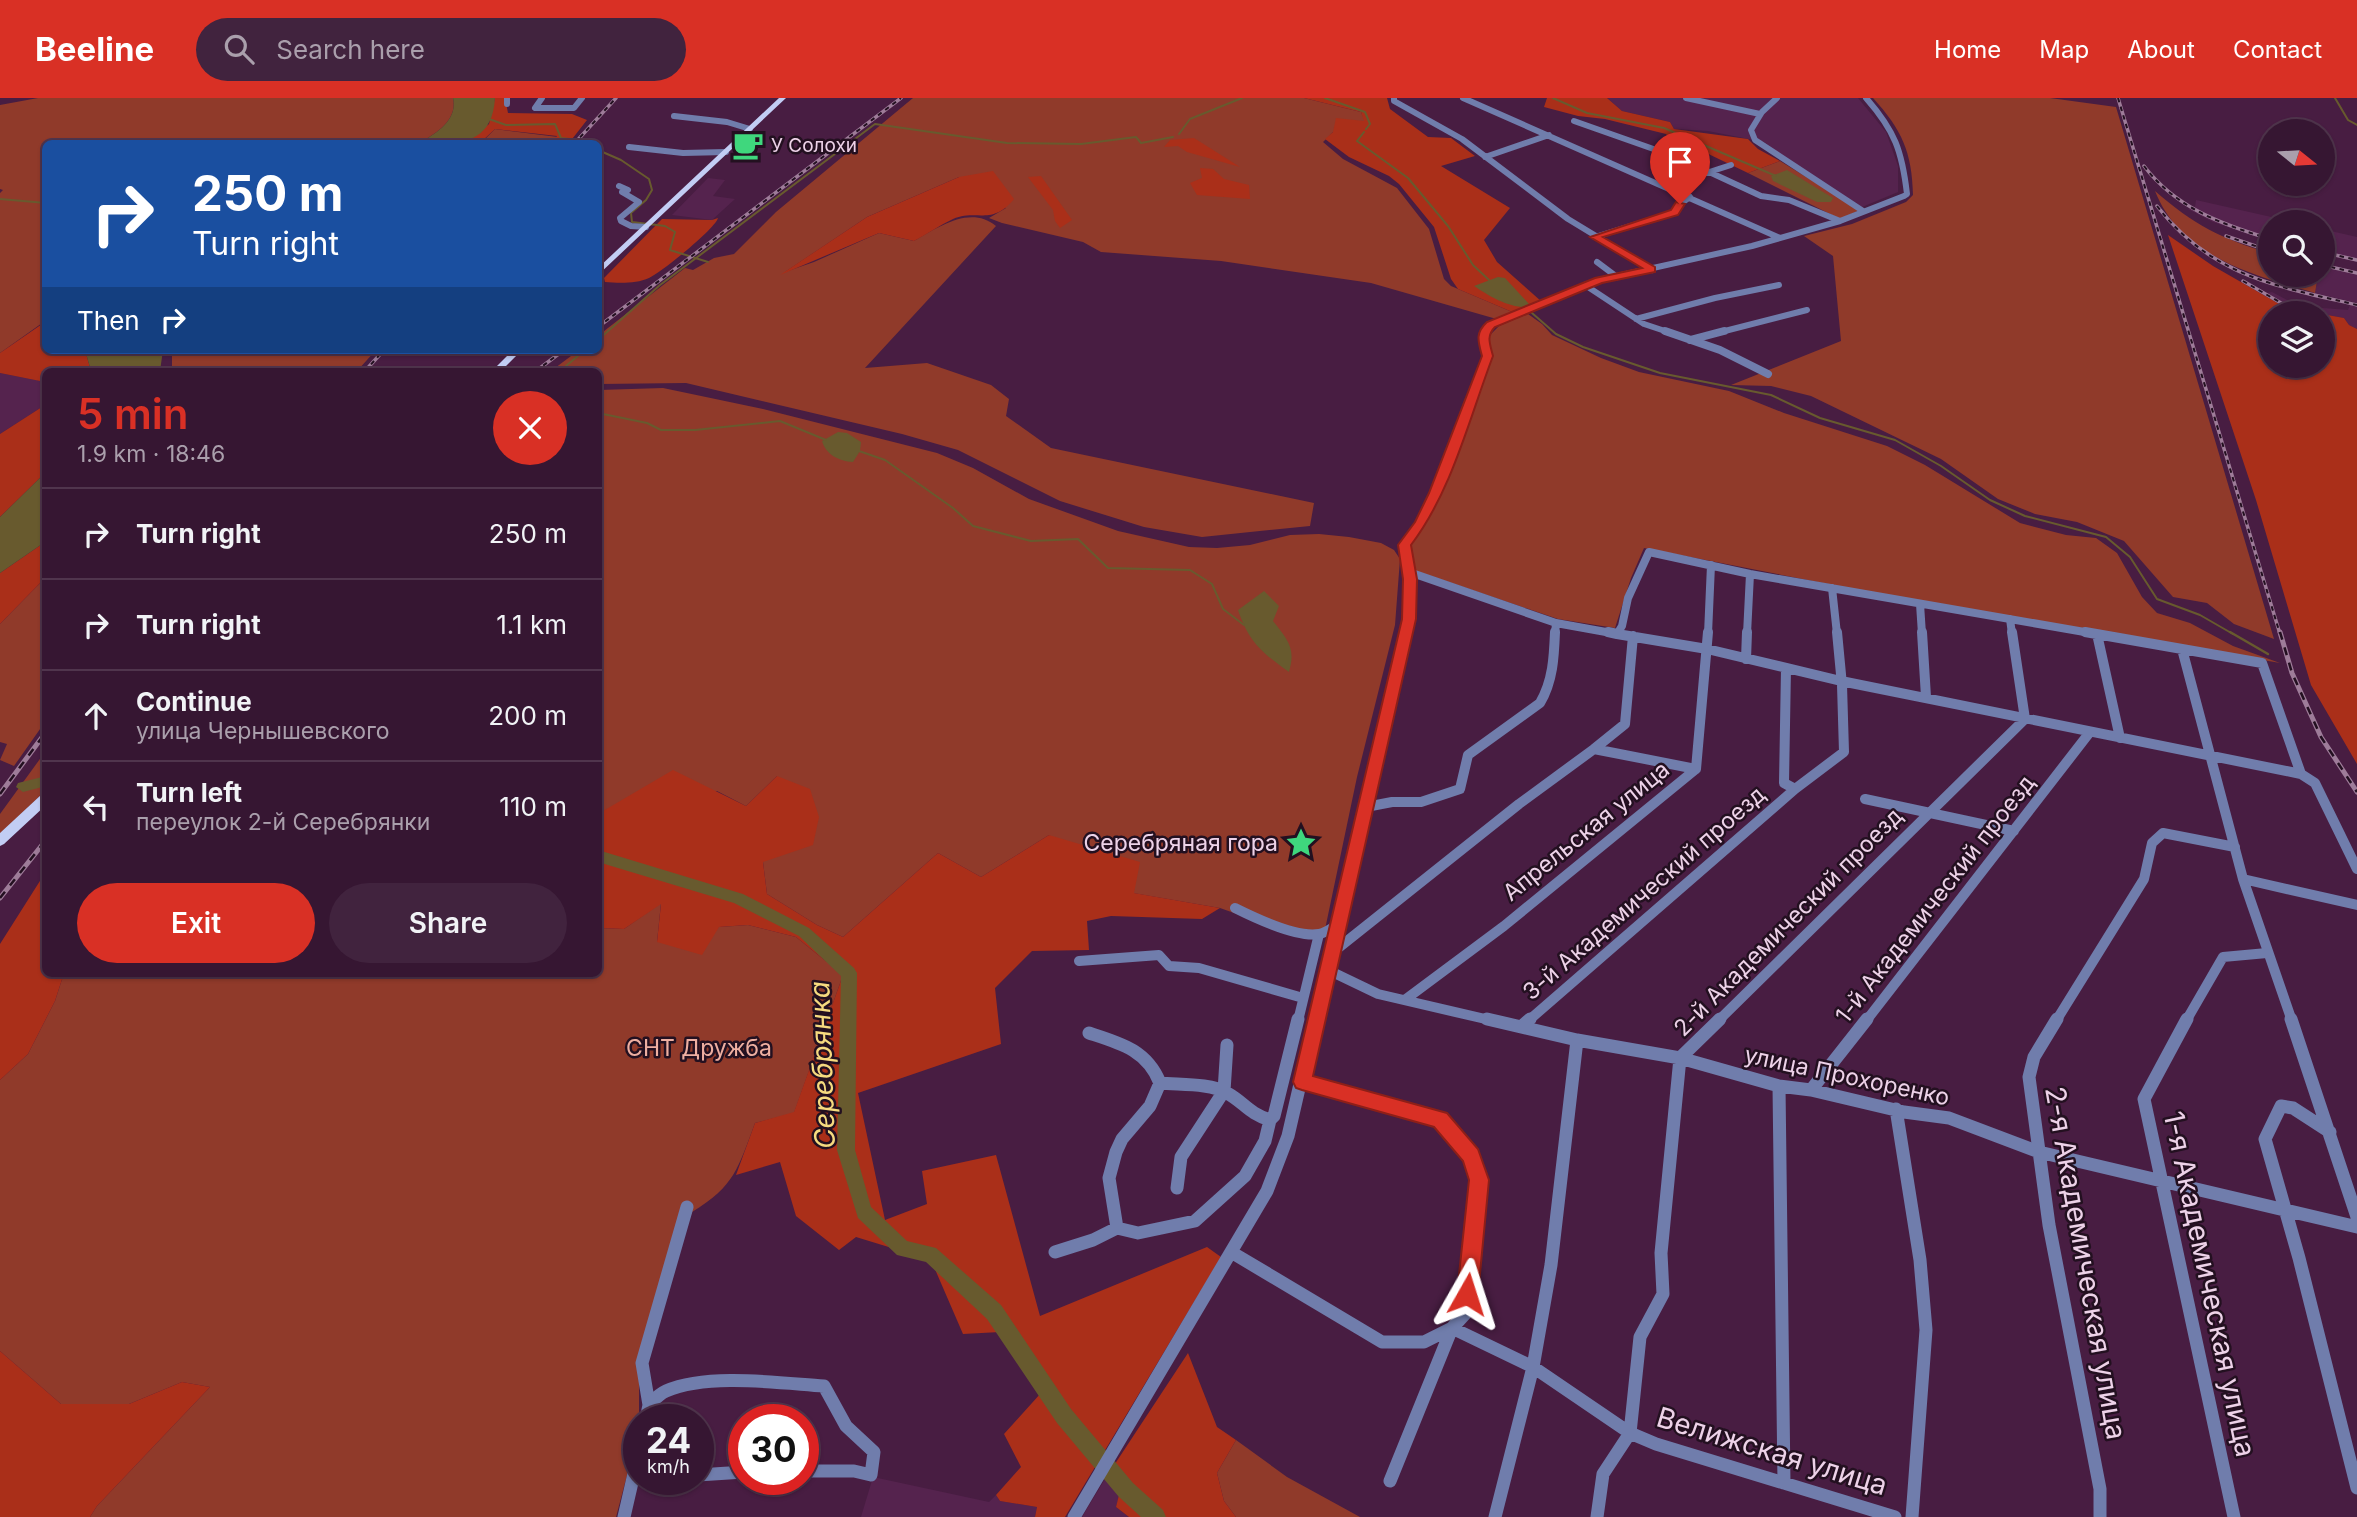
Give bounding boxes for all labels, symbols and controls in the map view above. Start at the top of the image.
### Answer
search box [196,18,686,81]
text: Beeline [35,29,154,69]
icon: search [220,30,258,68]
text: Search here [276,34,425,65]
text: Home [1934,35,2001,64]
text: Map [2039,35,2089,64]
text: About [2127,35,2195,64]
text: Contact [2233,35,2322,64]
north arrow [2258,119,2334,196]
map controls [2258,119,2335,378]
cafe icon: У Солохи [731,128,765,162]
pin [1650,132,1710,204]
place label: У Солохи [771,134,857,157]
icon: arrive [1661,143,1699,181]
text: 250 m [192,164,344,223]
icon: right [77,168,168,259]
button: search [2258,210,2335,287]
text: Turn right [192,224,339,263]
icon: right [154,301,192,339]
button: layers [2258,301,2335,378]
text: Then [77,305,140,336]
text: 5 min [77,388,189,439]
button: close [493,391,567,465]
text: 1.9 km · 18:46 [77,440,225,468]
icon: right [77,515,115,553]
text: Turn right [136,518,261,549]
text: 250 m [489,518,567,549]
icon: right [77,606,115,644]
text: Turn right [136,609,261,640]
text: 1.1 km [496,609,567,640]
text: Continue [136,686,252,717]
icon: ahead [77,697,115,735]
text: 200 m [488,700,567,731]
text: улица Чернышевского [136,717,390,745]
street label: Апрельская улица [1497,755,1675,907]
street label: 1-й Академический проезд [1829,769,2041,1029]
text: Turn left [136,777,242,808]
street label: 3-й Академический проезд [1517,780,1771,1006]
icon: left [77,788,115,826]
text: 110 m [499,791,567,822]
street label: 2-й Академический проезд [1668,802,1908,1042]
text: переулок 2-й Серебрянки [136,808,430,836]
place icon: Серебряная гора [1284,826,1318,860]
place label: Серебряная гора [1083,829,1278,857]
button: Exit [77,883,315,963]
button: Share [329,883,567,963]
water label: Серебрянка [802,980,842,1150]
park label: СНТ Дружба [626,1034,772,1062]
street label: улица Прохоренко [1742,1041,1952,1111]
street label: 2-я Академическая улица [2038,1084,2134,1442]
street label: 1-я Академическая улица [2157,1108,2263,1460]
position arrow [1430,1257,1504,1331]
street label: Велижская улица [1653,1400,1891,1502]
speed limit sign: 30 [728,1404,819,1495]
text: 24 [646,1419,691,1461]
text: km/h [647,1456,690,1477]

